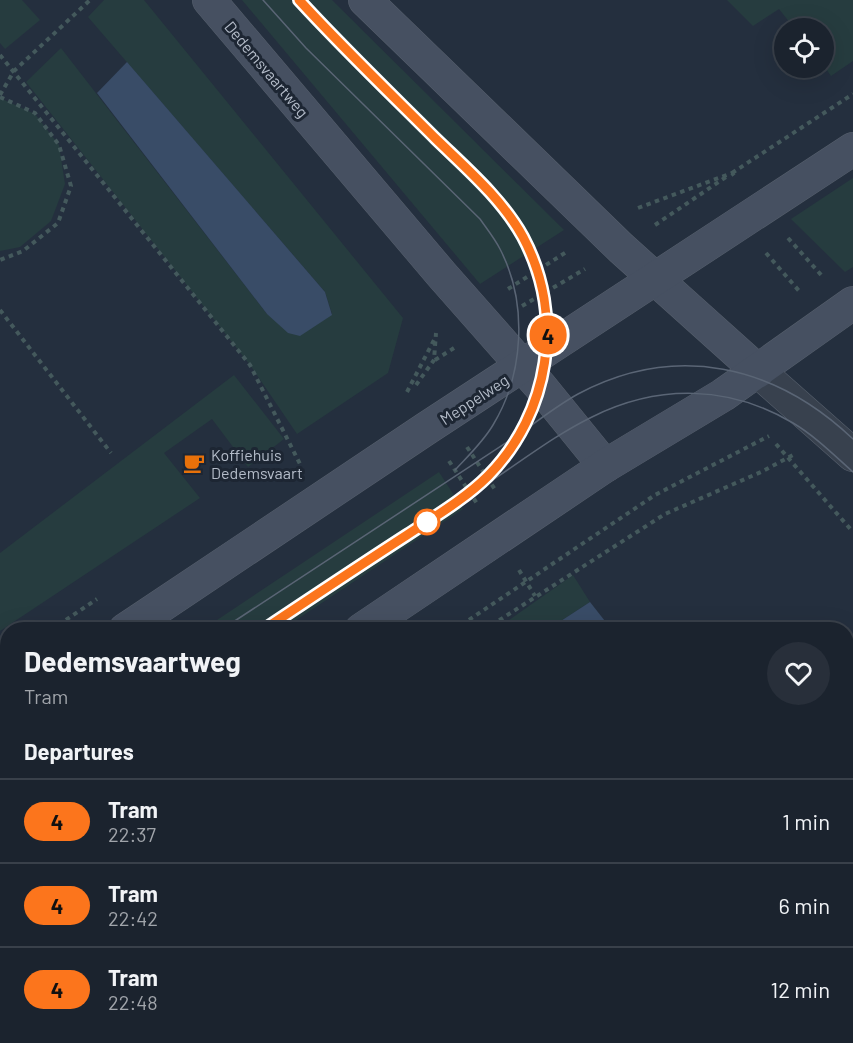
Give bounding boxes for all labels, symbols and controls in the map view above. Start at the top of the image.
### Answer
street label: Dedemsvaartweg [221,17,313,121]
map controls [774,18,834,78]
button: locate [774,18,834,78]
line badge: 4 [528,316,568,354]
text: 4 [542,323,554,348]
street label: Meppelweg [436,370,512,428]
place label: Koffiehuis Dedemsvaart [211,445,303,482]
cafe icon: Koffiehuis Dedemsvaart [182,451,206,475]
unlabelled marker [414,509,440,535]
button: heart [767,642,830,705]
text: Dedemsvaartweg [24,644,241,678]
text: Tram [24,684,68,708]
text: Departures [24,738,134,764]
text: Tram [108,796,158,822]
text: 1 min [782,808,830,834]
text: 4 [51,809,63,834]
text: 22:37 [108,822,156,846]
text: Tram [108,880,158,906]
text: 6 min [779,892,830,918]
text: 4 [51,893,63,918]
text: 22:42 [108,906,158,930]
text: Tram [108,964,158,990]
text: 12 min [770,976,830,1002]
text: 4 [51,977,63,1002]
text: 22:48 [108,990,158,1014]

